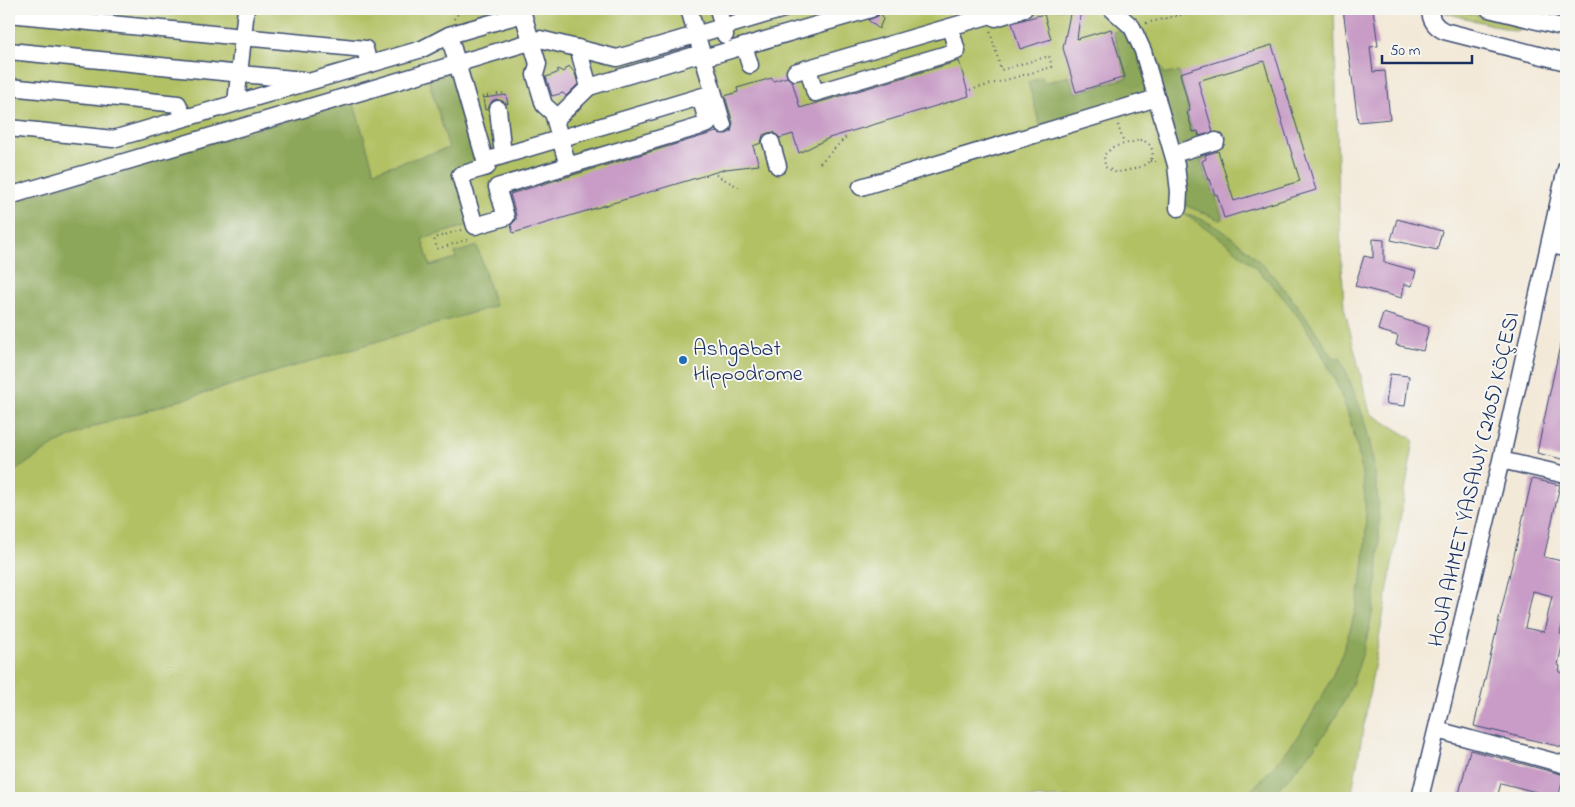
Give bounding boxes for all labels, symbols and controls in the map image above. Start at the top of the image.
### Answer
scale bar [1382,32,1472,64]
text: 50 m [1390,40,1421,62]
street label: HOJA AHMET ÝASAWY (2105) KÖÇESI [1421,309,1529,650]
place label: Ashgabat Hippodrome [693,334,803,391]
marker: Ashgabat Hippodrome [677,354,689,366]

